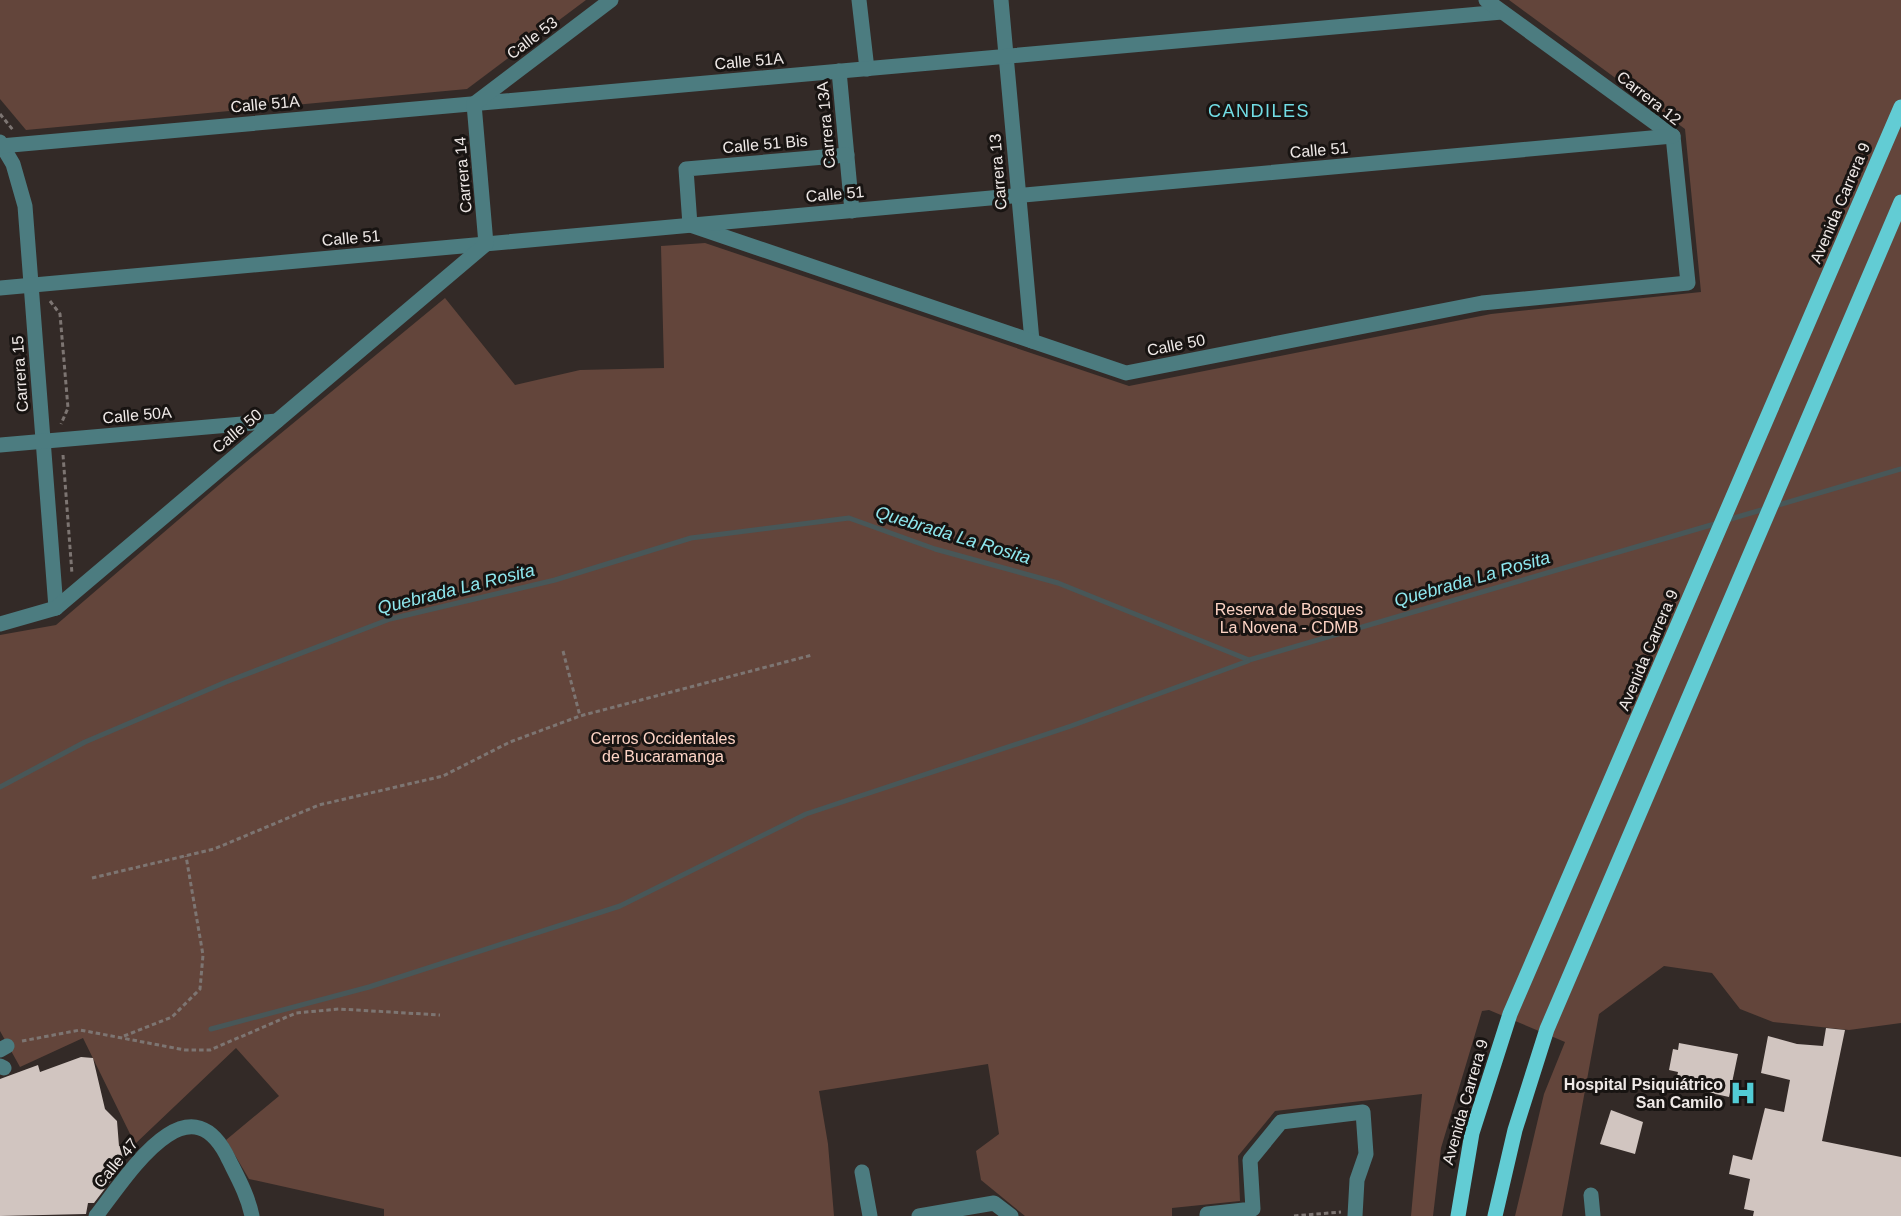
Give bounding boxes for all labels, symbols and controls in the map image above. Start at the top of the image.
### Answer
street label: Calle 53 [503,13,561,62]
street label: Calle 51A [714,49,785,72]
street label: Carrera 12 [1614,68,1684,128]
street label: Carrera 13A [814,81,838,169]
street label: Calle 51A [230,92,301,115]
district label: CANDILES [1208,101,1310,121]
street label: Calle 51 Bis [722,132,808,156]
street label: Carrera 13 [986,133,1010,211]
street label: Carrera 14 [451,136,475,214]
street label: Calle 51 [1289,139,1349,161]
street label: Avenida Carrera 9 [1807,140,1873,266]
street label: Calle 51 [805,183,865,205]
street label: Calle 51 [321,227,381,249]
street label: Calle 50 [1146,331,1207,359]
street label: Carrera 15 [9,335,31,413]
street label: Calle 50A [102,403,173,426]
street label: Calle 50 [209,406,265,456]
water label: Quebrada La Rosita [873,502,1033,568]
water label: Quebrada La Rosita [1392,547,1552,611]
water label: Quebrada La Rosita [375,560,537,618]
street label: Avenida Carrera 9 [1615,587,1681,713]
park label: Reserva de Bosques La Novena - CDMB [1215,601,1363,636]
park label: Cerros Occidentales de Bucaramanga [591,730,735,765]
street label: Avenida Carrera 9 [1439,1037,1491,1167]
place label: Hospital Psiquiátrico San Camilo [1564,1076,1723,1111]
hospital icon: Hospital Psiquiátrico San Camilo [1728,1078,1758,1108]
street label: Calle 47 [91,1135,141,1191]

